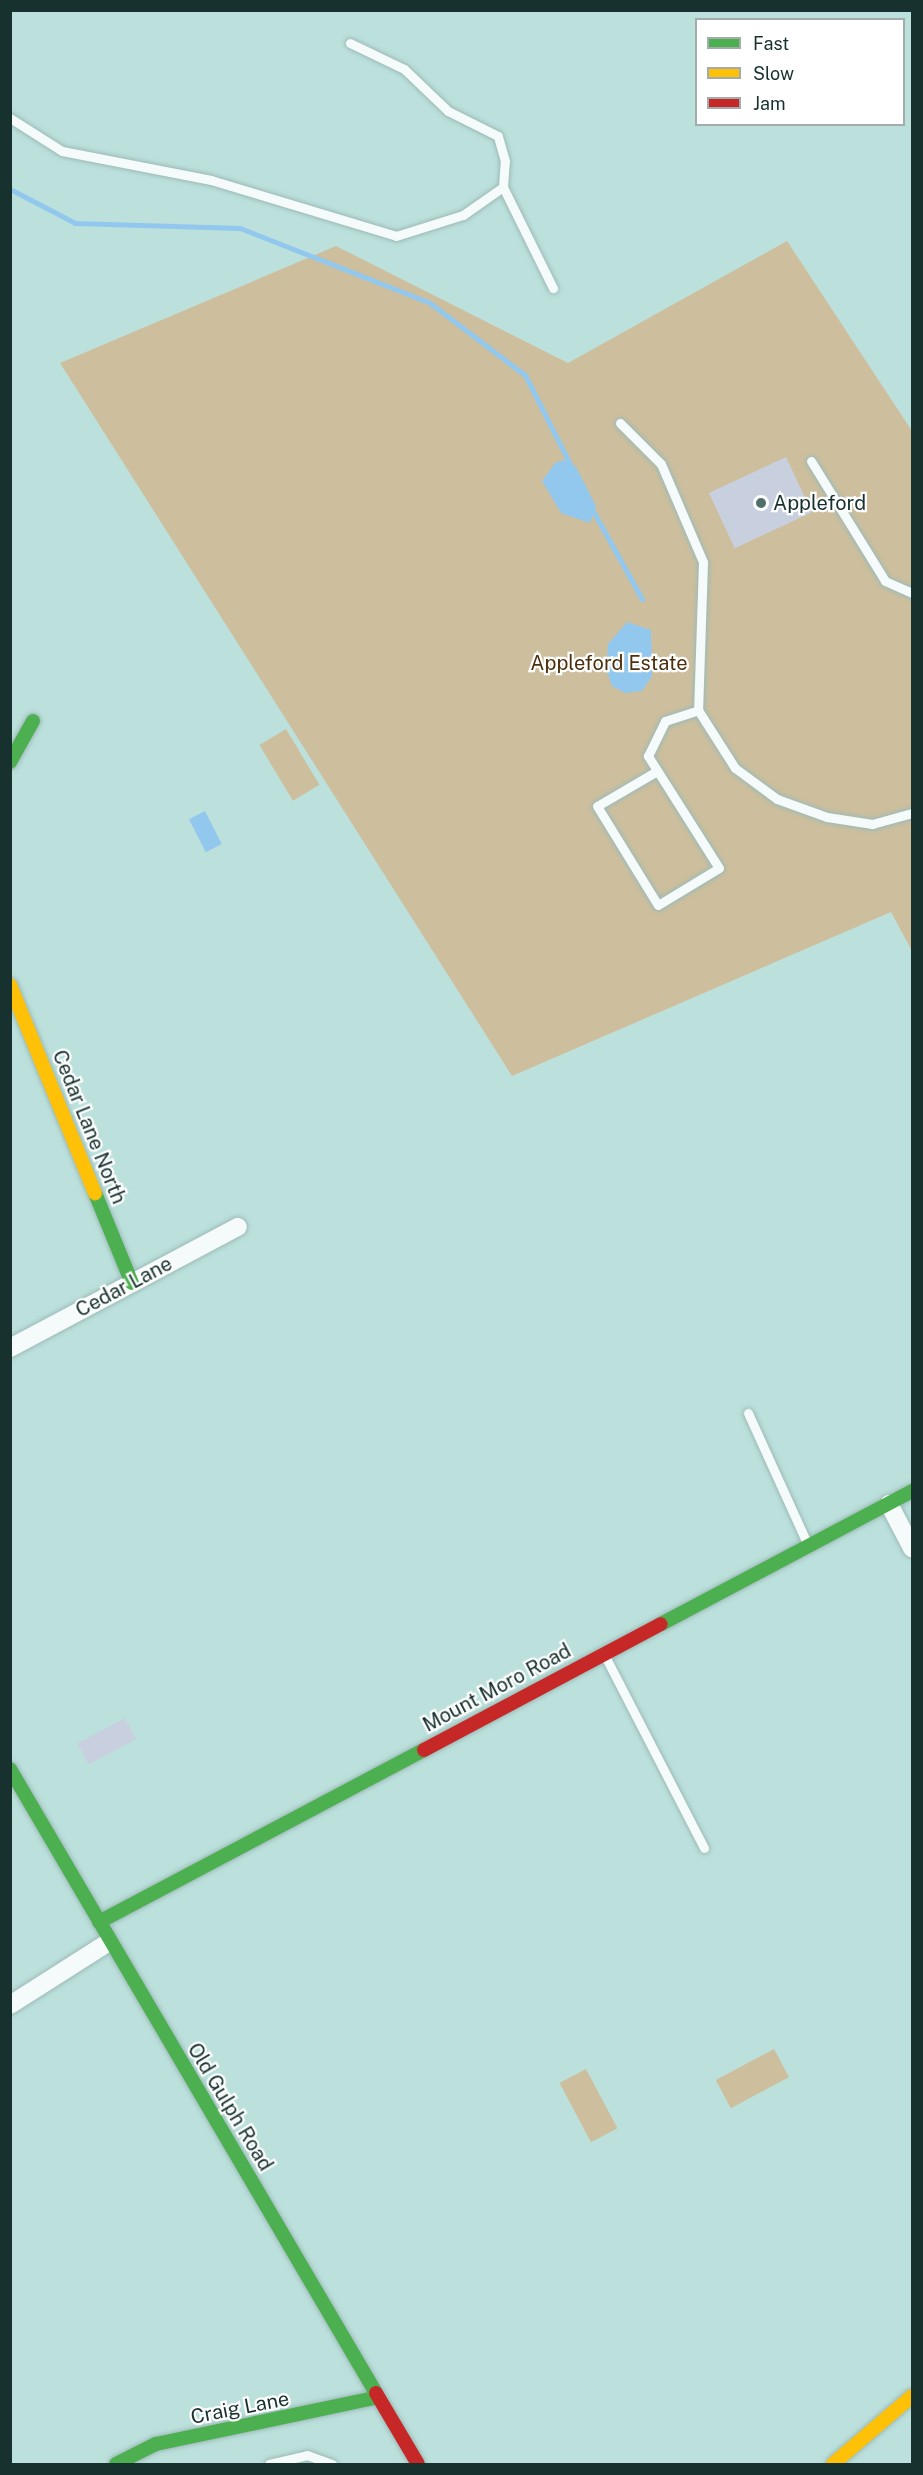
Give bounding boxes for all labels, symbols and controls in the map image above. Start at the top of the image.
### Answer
legend [695,18,905,126]
text: Fast [753,33,789,54]
text: Slow [753,63,794,84]
text: Jam [753,93,786,114]
place label: Appleford [773,491,866,515]
marker: Appleford [754,496,768,510]
park label: Appleford Estate [530,651,688,675]
street label: Cedar Lane North [47,1047,131,1207]
street label: Cedar Lane [72,1252,176,1322]
street label: Mount Moro Road [419,1639,575,1737]
street label: Old Gulph Road [182,2039,278,2175]
street label: Craig Lane [189,2387,291,2429]

